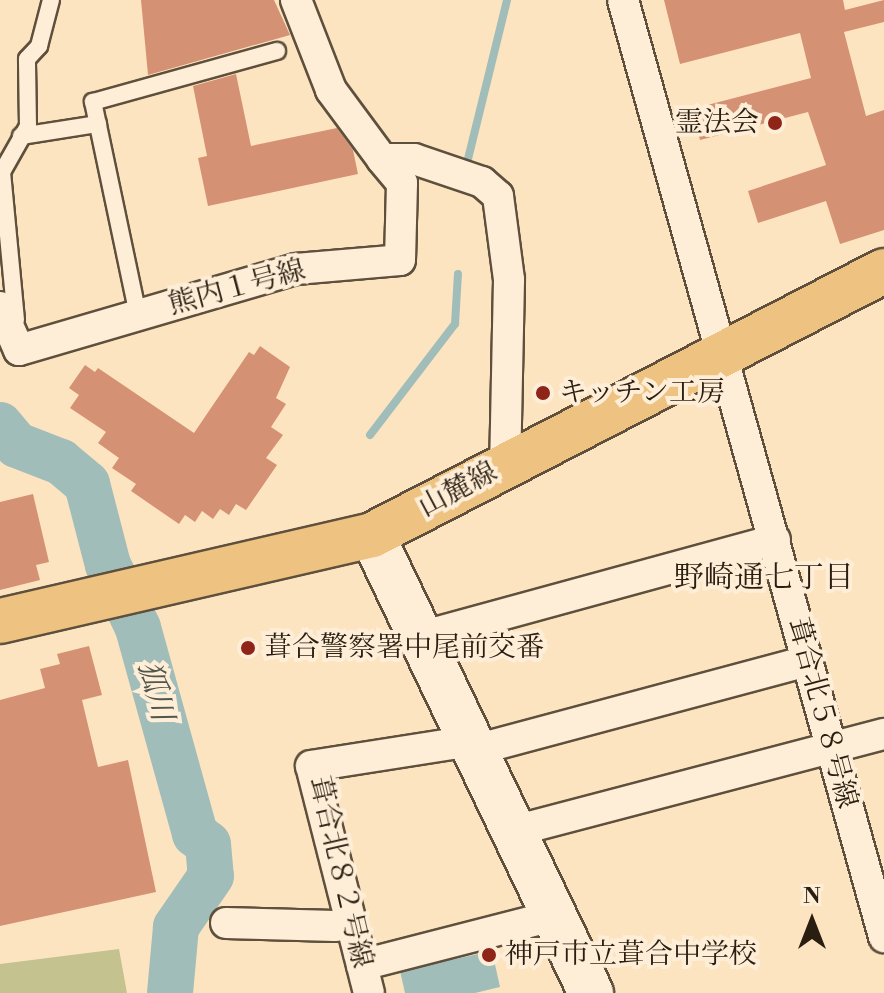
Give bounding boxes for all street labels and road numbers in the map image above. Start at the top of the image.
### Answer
street label: 熊内１号線 [165,254,309,322]
street label: 山麓線 [413,455,503,525]
street label: 葺合北５８号線 [780,614,864,812]
street label: 葺合北８２号線 [302,773,378,971]

